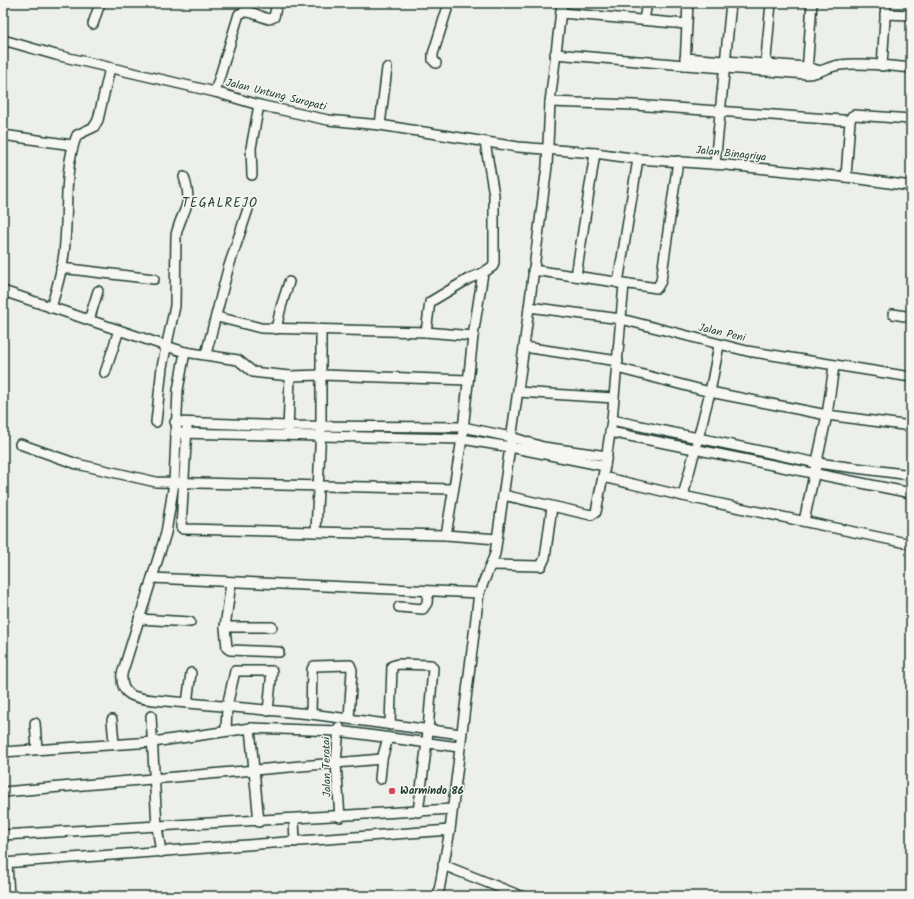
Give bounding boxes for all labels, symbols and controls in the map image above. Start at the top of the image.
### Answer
street label: Jalan Untung Suropati [224,74,328,116]
street label: Jalan Binagriya [695,141,767,167]
district label: TEGALREJO [182,193,258,214]
street label: Jalan Peni [697,319,748,347]
street label: Jalan Teratai [317,736,337,797]
place label: Warmindo 86 [400,782,464,800]
marker: Warmindo 86 [387,786,397,796]

